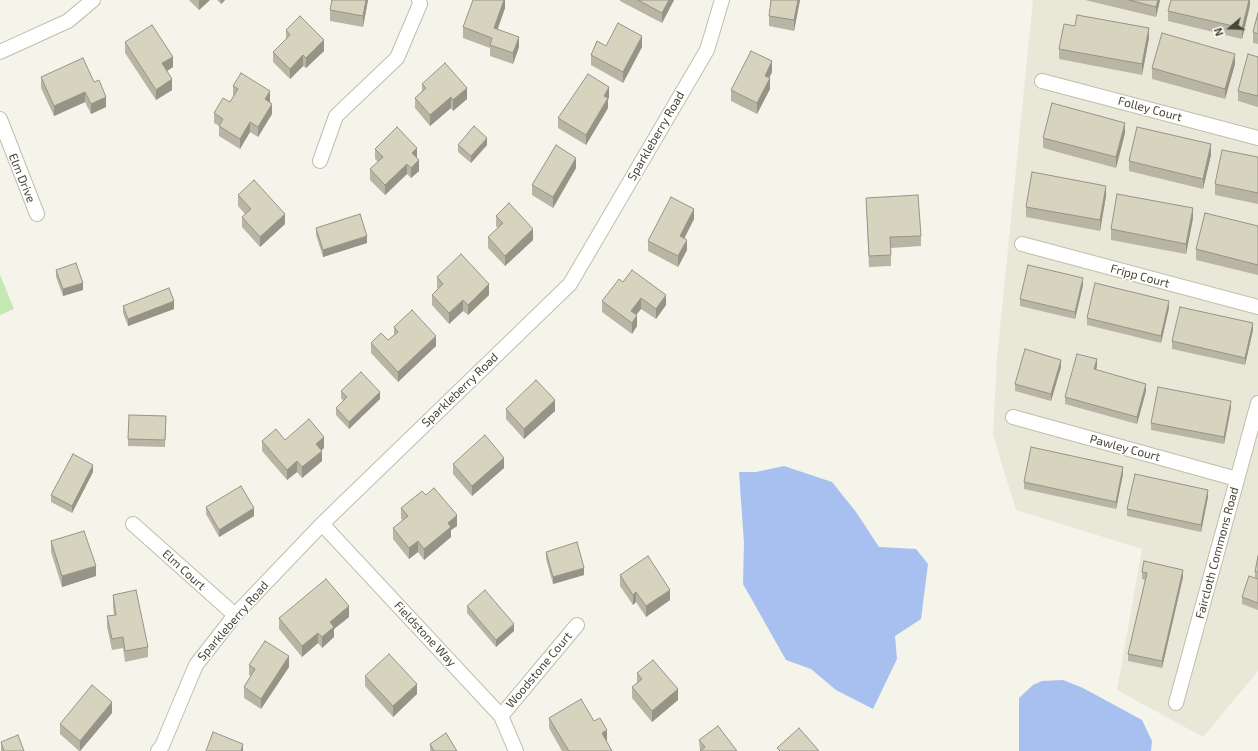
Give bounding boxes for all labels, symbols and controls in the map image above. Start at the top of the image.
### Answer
north arrow [1210,8,1250,48]
text: N [1211,26,1226,38]
street label: Sparkleberry Road [625,89,687,183]
street label: Folley Court [1116,94,1184,124]
street label: Elm Drive [6,151,38,205]
street label: Fripp Court [1109,261,1171,291]
street label: Sparkleberry Road [419,350,501,430]
street label: Pawley Court [1088,432,1162,464]
street label: Faircloth Commons Road [1192,486,1242,620]
street label: Elm Court [159,547,209,593]
street label: Sparkleberry Road [195,578,271,664]
street label: Fieldstone Way [391,598,459,670]
street label: Woodstone Court [503,629,575,711]

